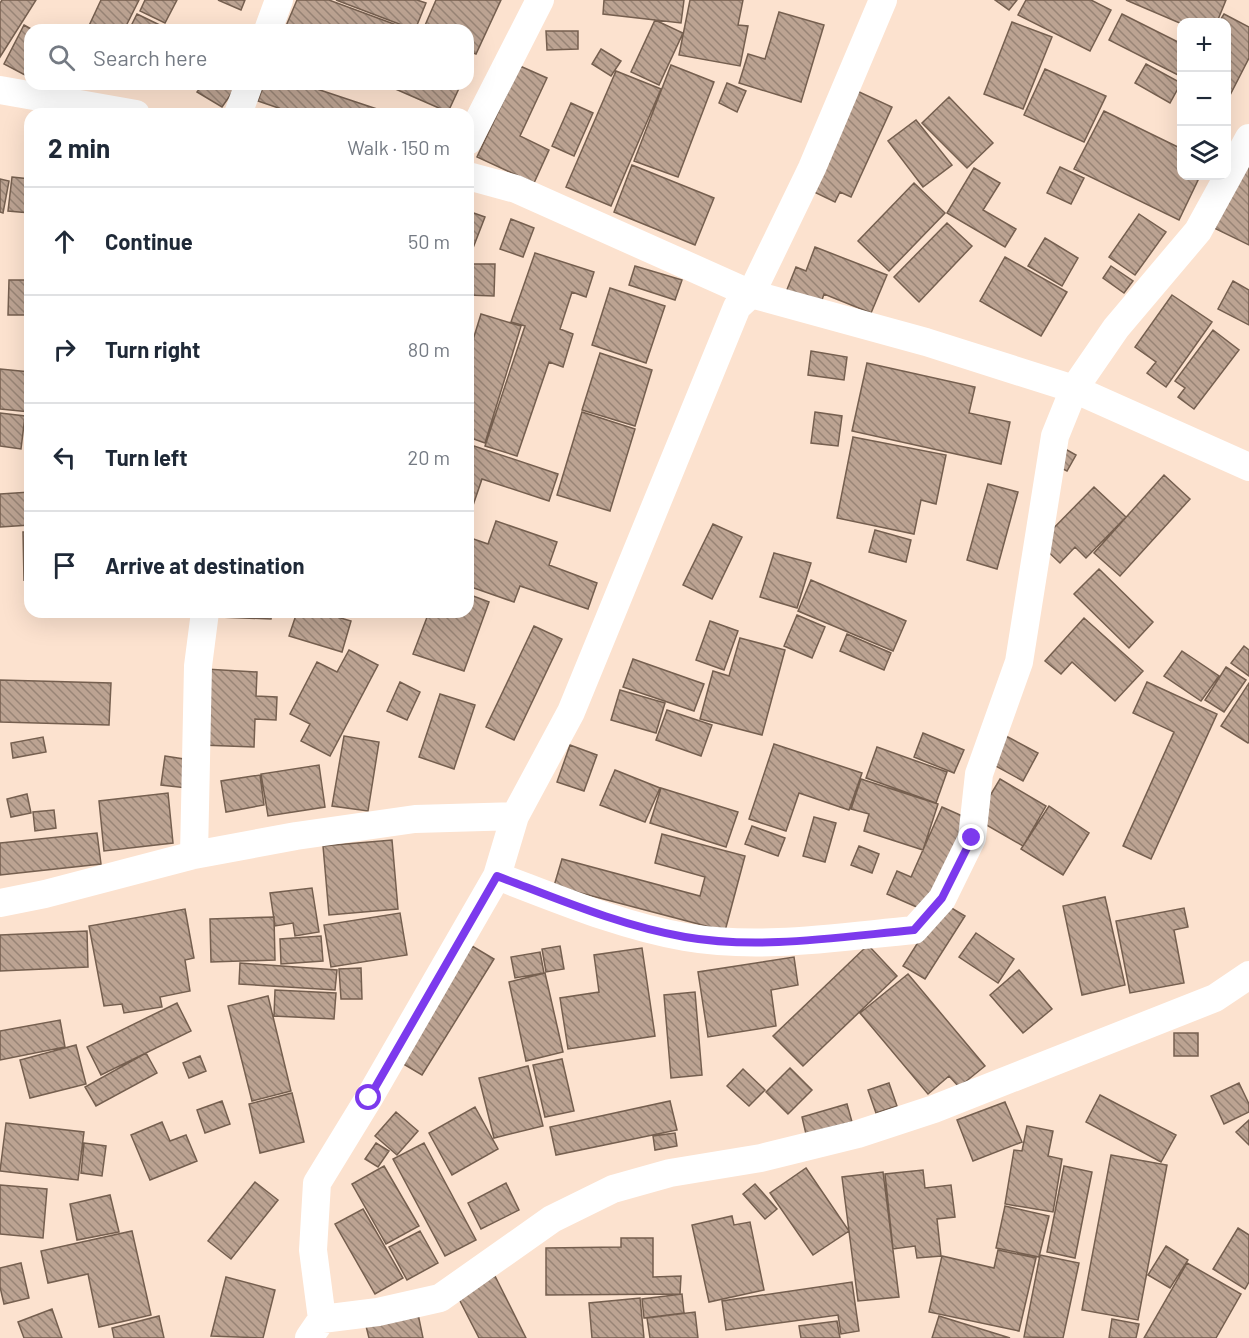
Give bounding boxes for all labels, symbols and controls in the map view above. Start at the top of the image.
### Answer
map controls [1177,18,1231,180]
button: + [1177,18,1231,72]
search box [24,24,474,90]
icon: search [45,41,78,74]
text: Search here [93,44,207,70]
button: − [1177,72,1231,126]
button: layers [1177,126,1231,180]
text: 2 min [48,132,110,163]
text: Walk · 150 m [347,135,450,159]
icon: ahead [48,225,81,258]
text: Continue [105,228,193,254]
text: 50 m [408,229,450,253]
icon: right [48,333,81,366]
text: Turn right [105,336,200,362]
text: 80 m [408,337,450,361]
icon: left [48,441,81,474]
text: Turn left [105,444,188,470]
text: 20 m [407,445,450,469]
icon: arrive [48,549,81,582]
text: Arrive at destination [105,552,304,578]
route end [958,824,984,850]
route start [355,1084,381,1110]

